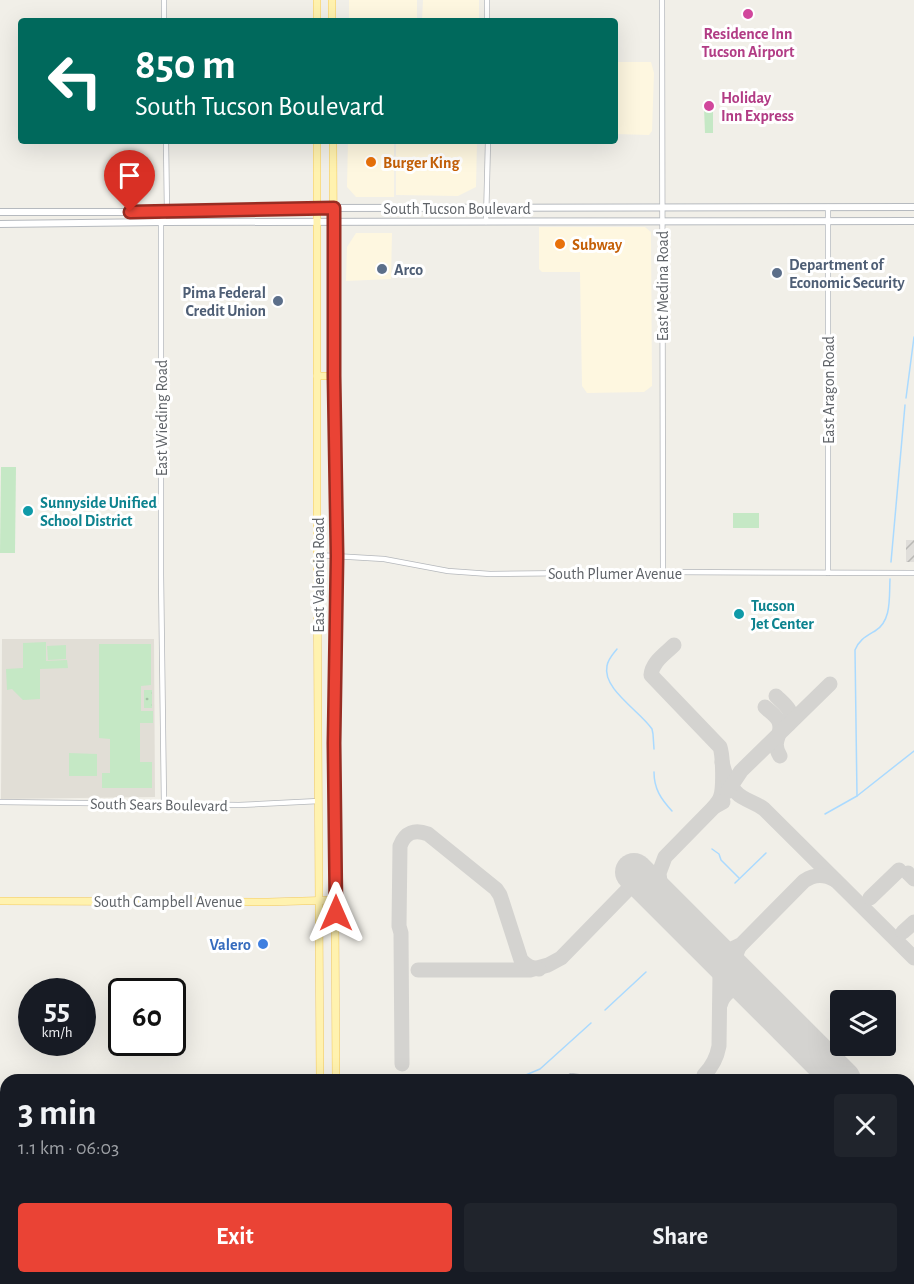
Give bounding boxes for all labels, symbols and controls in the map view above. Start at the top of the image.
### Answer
marker: Residence Inn Tucson Airport [741,7,755,21]
place label: Residence Inn Tucson Airport [702,26,795,60]
icon: left [36,42,114,120]
text: 850 m [135,44,236,86]
place label: Holiday Inn Express [721,90,794,124]
text: South Tucson Boulevard [135,93,384,120]
marker: Holiday Inn Express [702,99,716,113]
pin [104,150,155,212]
marker: Burger King [364,155,378,169]
place label: Burger King [383,155,460,171]
icon: arrive [113,159,146,192]
street label: South Tucson Boulevard [383,201,531,217]
street label: East Medina Road [655,231,671,341]
marker: Subway [553,237,567,251]
place label: Subway [572,237,623,254]
place label: Department of Economic Security [789,257,906,292]
marker: Arco [375,262,389,276]
place label: Arco [394,262,423,278]
marker: Department of Economic Security [770,266,784,280]
place label: Pima Federal Credit Union [182,285,266,319]
marker: Pima Federal Credit Union [271,294,285,308]
street label: East Aragon Road [821,336,837,444]
street label: East Wieding Road [154,360,170,476]
place label: Sunnyside Unified School District [40,495,157,529]
marker: Sunnyside Unified School District [21,504,35,518]
street label: East Valencia Road [311,517,327,633]
street label: South Plumer Avenue [548,566,682,582]
place label: Tucson Jet Center [751,598,814,632]
marker: Tucson Jet Center [732,607,746,621]
street label: South Sears Boulevard [90,796,228,814]
position arrow [304,881,368,945]
street label: South Campbell Avenue [94,894,242,910]
place label: Valero [210,937,251,953]
marker: Valero [256,937,270,951]
speed limit sign: 60 [108,978,186,1056]
map controls [830,990,896,1056]
button: layers [830,990,896,1056]
text: 55 [44,995,70,1025]
text: km/h [42,1025,72,1040]
button: close [834,1094,897,1157]
text: 3 min [18,1095,96,1131]
text: 1.1 km · 06:03 [18,1138,119,1158]
button: Exit [18,1203,452,1272]
button: Share [464,1203,897,1272]

